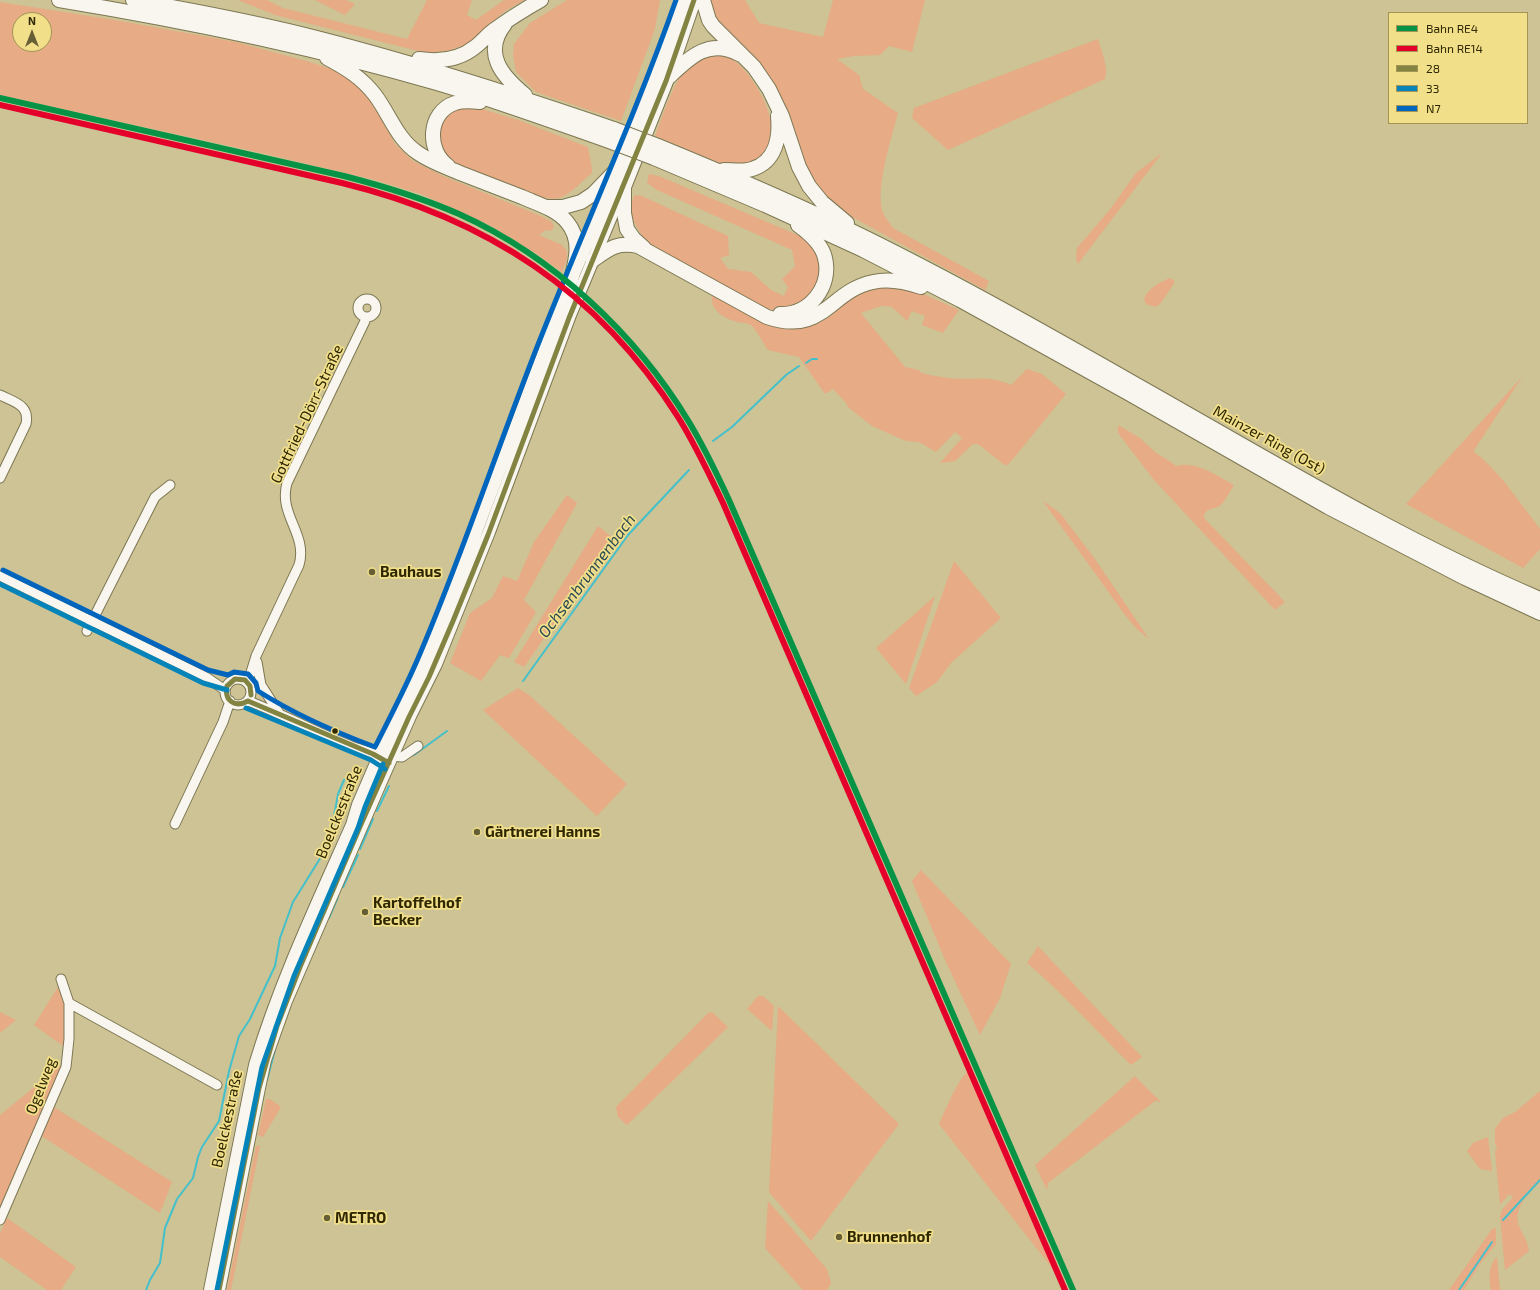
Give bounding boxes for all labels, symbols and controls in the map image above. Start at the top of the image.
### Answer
north arrow [12,12,52,52]
legend [1388,12,1528,124]
text: N [28,14,36,27]
text: Bahn RE4 [1426,21,1478,35]
text: Bahn RE14 [1426,41,1483,55]
text: 28 [1426,61,1440,75]
text: 33 [1426,81,1439,95]
text: N7 [1426,101,1441,115]
street label: Gottfried-Dörr-Straße [267,342,347,486]
street label: Mainzer Ring (Ost) [1210,402,1328,478]
water label: Ochsenbrunnenbach [534,510,640,642]
place label: Bauhaus [380,563,441,581]
marker: Bauhaus [367,567,377,577]
unlabelled marker [330,726,340,736]
street label: Boelckestraße [312,763,366,861]
place label: Gärtnerei Hanns [485,823,600,841]
marker: Gärtnerei Hanns [472,827,482,837]
place label: Kartoffelhof Becker [373,894,461,929]
marker: Kartoffelhof Becker [360,907,370,917]
street label: Ogelweg [22,1055,60,1117]
street label: Boelckestraße [208,1069,246,1169]
place label: METRO [335,1209,386,1227]
marker: METRO [322,1213,332,1223]
place label: Brunnenhof [847,1228,931,1246]
marker: Brunnenhof [834,1232,844,1242]

